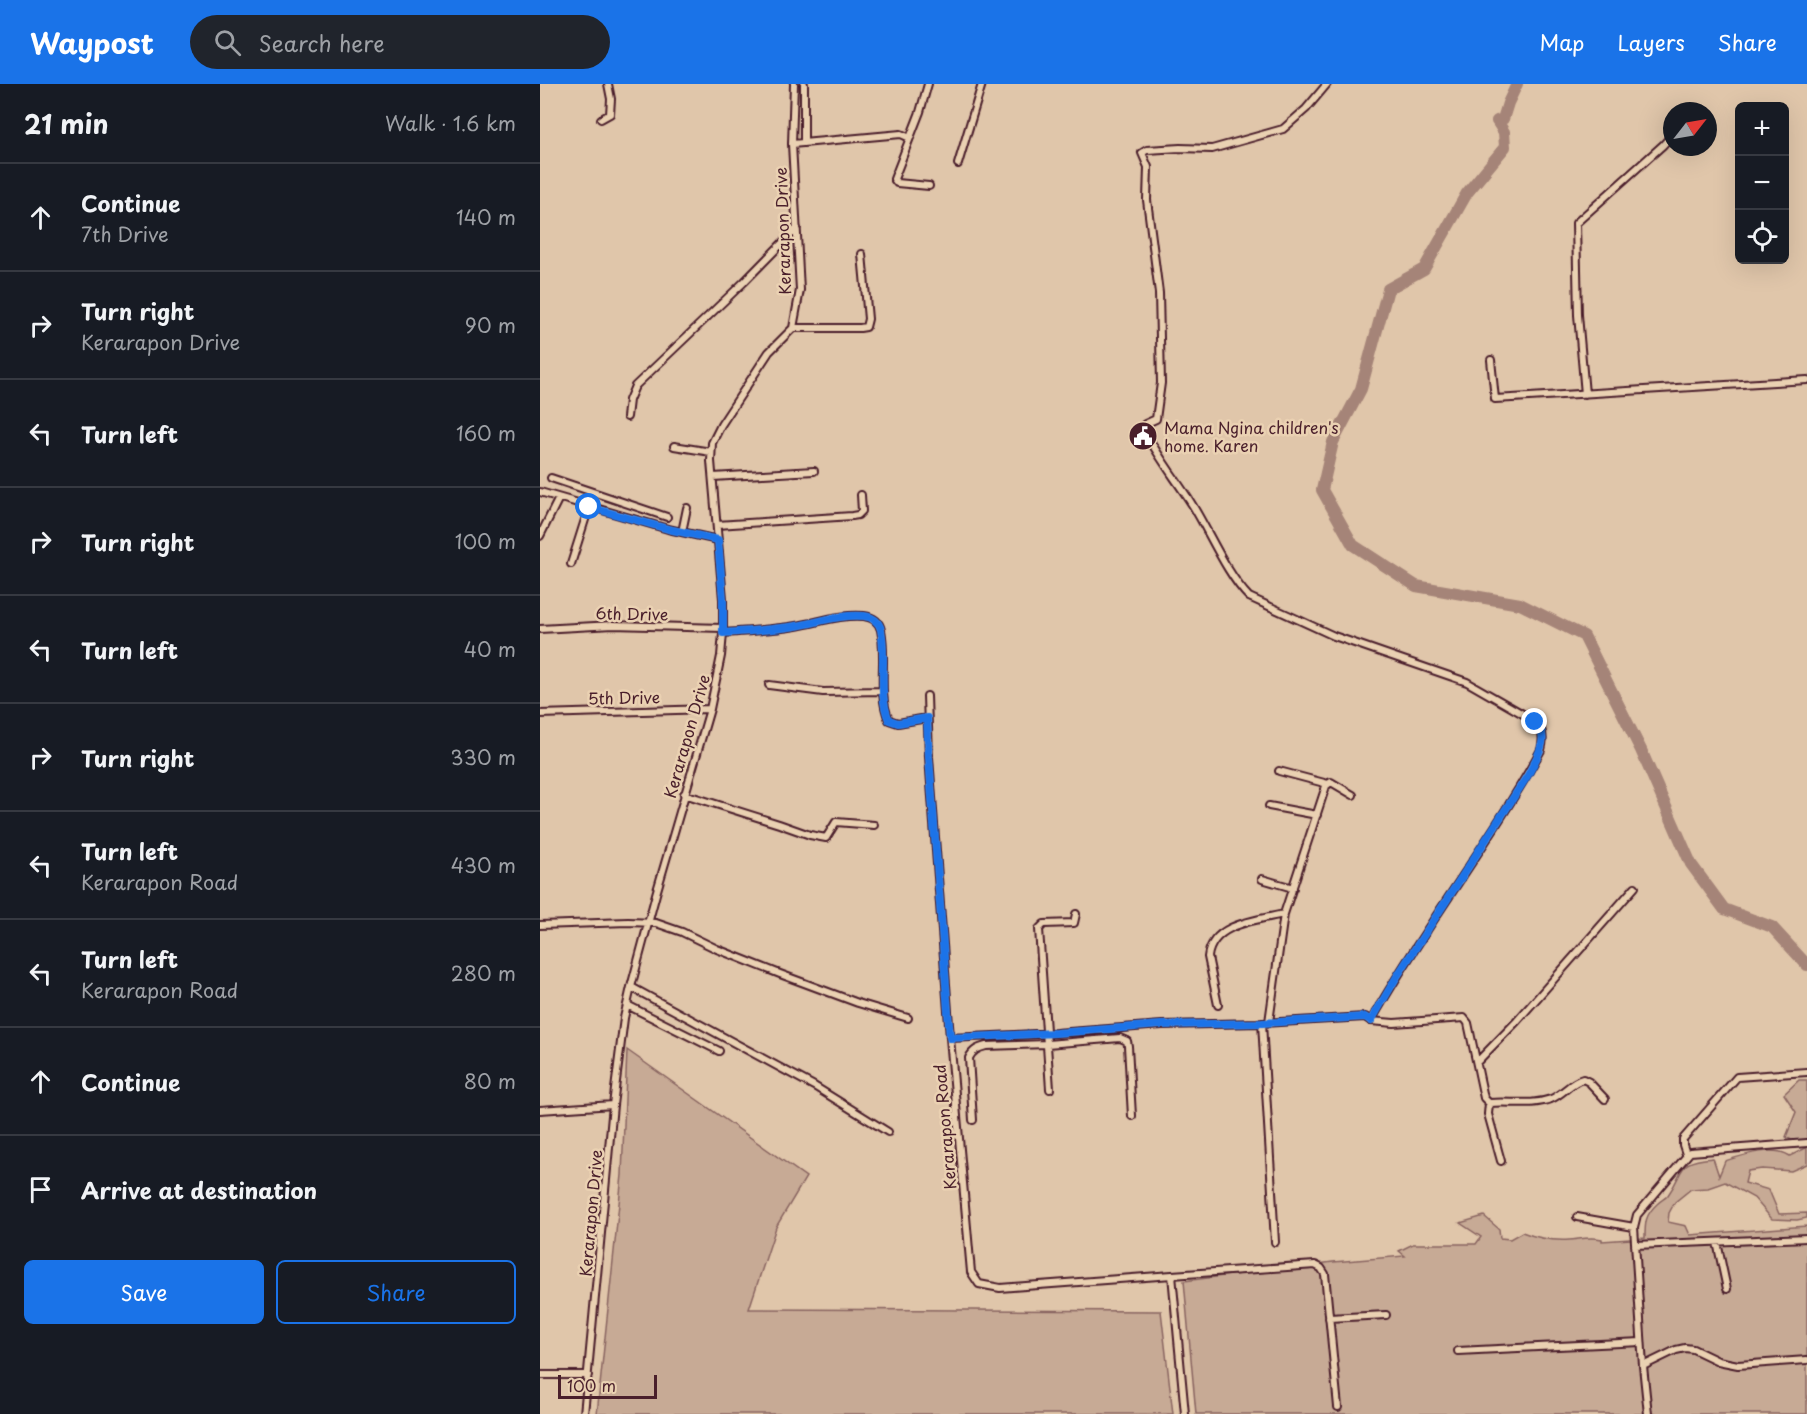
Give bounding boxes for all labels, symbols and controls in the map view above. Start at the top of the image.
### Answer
search box [190,15,610,69]
text: Waypost [30,21,154,64]
icon: search [211,26,244,59]
text: Search here [259,26,385,59]
text: Map [1540,26,1584,58]
text: Layers [1617,26,1685,58]
text: Share [1718,26,1777,58]
north arrow [1663,102,1717,156]
map controls [1735,102,1789,264]
button: + [1735,102,1789,156]
text: 21 min [24,104,109,143]
text: Walk · 1.6 km [385,108,516,138]
button: − [1735,156,1789,210]
street label: Kerarapon Drive [768,167,796,295]
text: Continue [81,186,180,219]
icon: ahead [24,201,57,234]
text: 140 m [456,202,516,232]
button: locate [1735,210,1789,264]
text: 7th Drive [81,219,169,249]
text: Turn right [81,294,194,327]
icon: right [24,309,57,342]
text: 90 m [465,310,516,340]
text: Kerarapon Drive [81,327,240,357]
place label: Mama Ngina children's home. Karen [1164,415,1339,457]
icon: left [24,417,57,450]
text: Turn left [81,417,178,450]
text: 160 m [456,418,516,448]
public building icon: Mama Ngina children's home. Karen [1127,420,1159,452]
route start [575,493,601,519]
icon: right [24,525,57,558]
text: Turn right [81,525,194,558]
text: 100 m [455,526,516,556]
street label: 6th Drive [596,600,668,626]
icon: left [24,633,57,666]
text: Turn left [81,633,178,666]
text: 40 m [464,634,516,664]
street label: Kerarapon Drive [657,671,715,801]
street label: 5th Drive [588,684,660,710]
route end [1521,708,1547,734]
icon: right [24,741,57,774]
text: Turn right [81,741,194,774]
text: 330 m [450,742,516,772]
text: Turn left [81,834,178,867]
icon: left [24,849,57,882]
text: 430 m [451,850,516,880]
text: Kerarapon Road [81,867,238,897]
text: Turn left [81,942,178,975]
icon: left [24,957,57,990]
text: 280 m [451,958,516,988]
text: Kerarapon Road [81,975,238,1005]
street label: Kerarapon Road [927,1063,961,1191]
icon: ahead [24,1065,57,1098]
text: Continue [81,1065,180,1098]
text: 80 m [464,1066,516,1096]
street label: Kerarapon Drive [572,1148,608,1278]
icon: arrive [24,1173,57,1206]
text: Arrive at destination [81,1173,317,1206]
button: Save [24,1260,264,1324]
button: Share [276,1260,516,1324]
scale bar [558,1372,657,1400]
text: 100 m [567,1373,616,1397]

